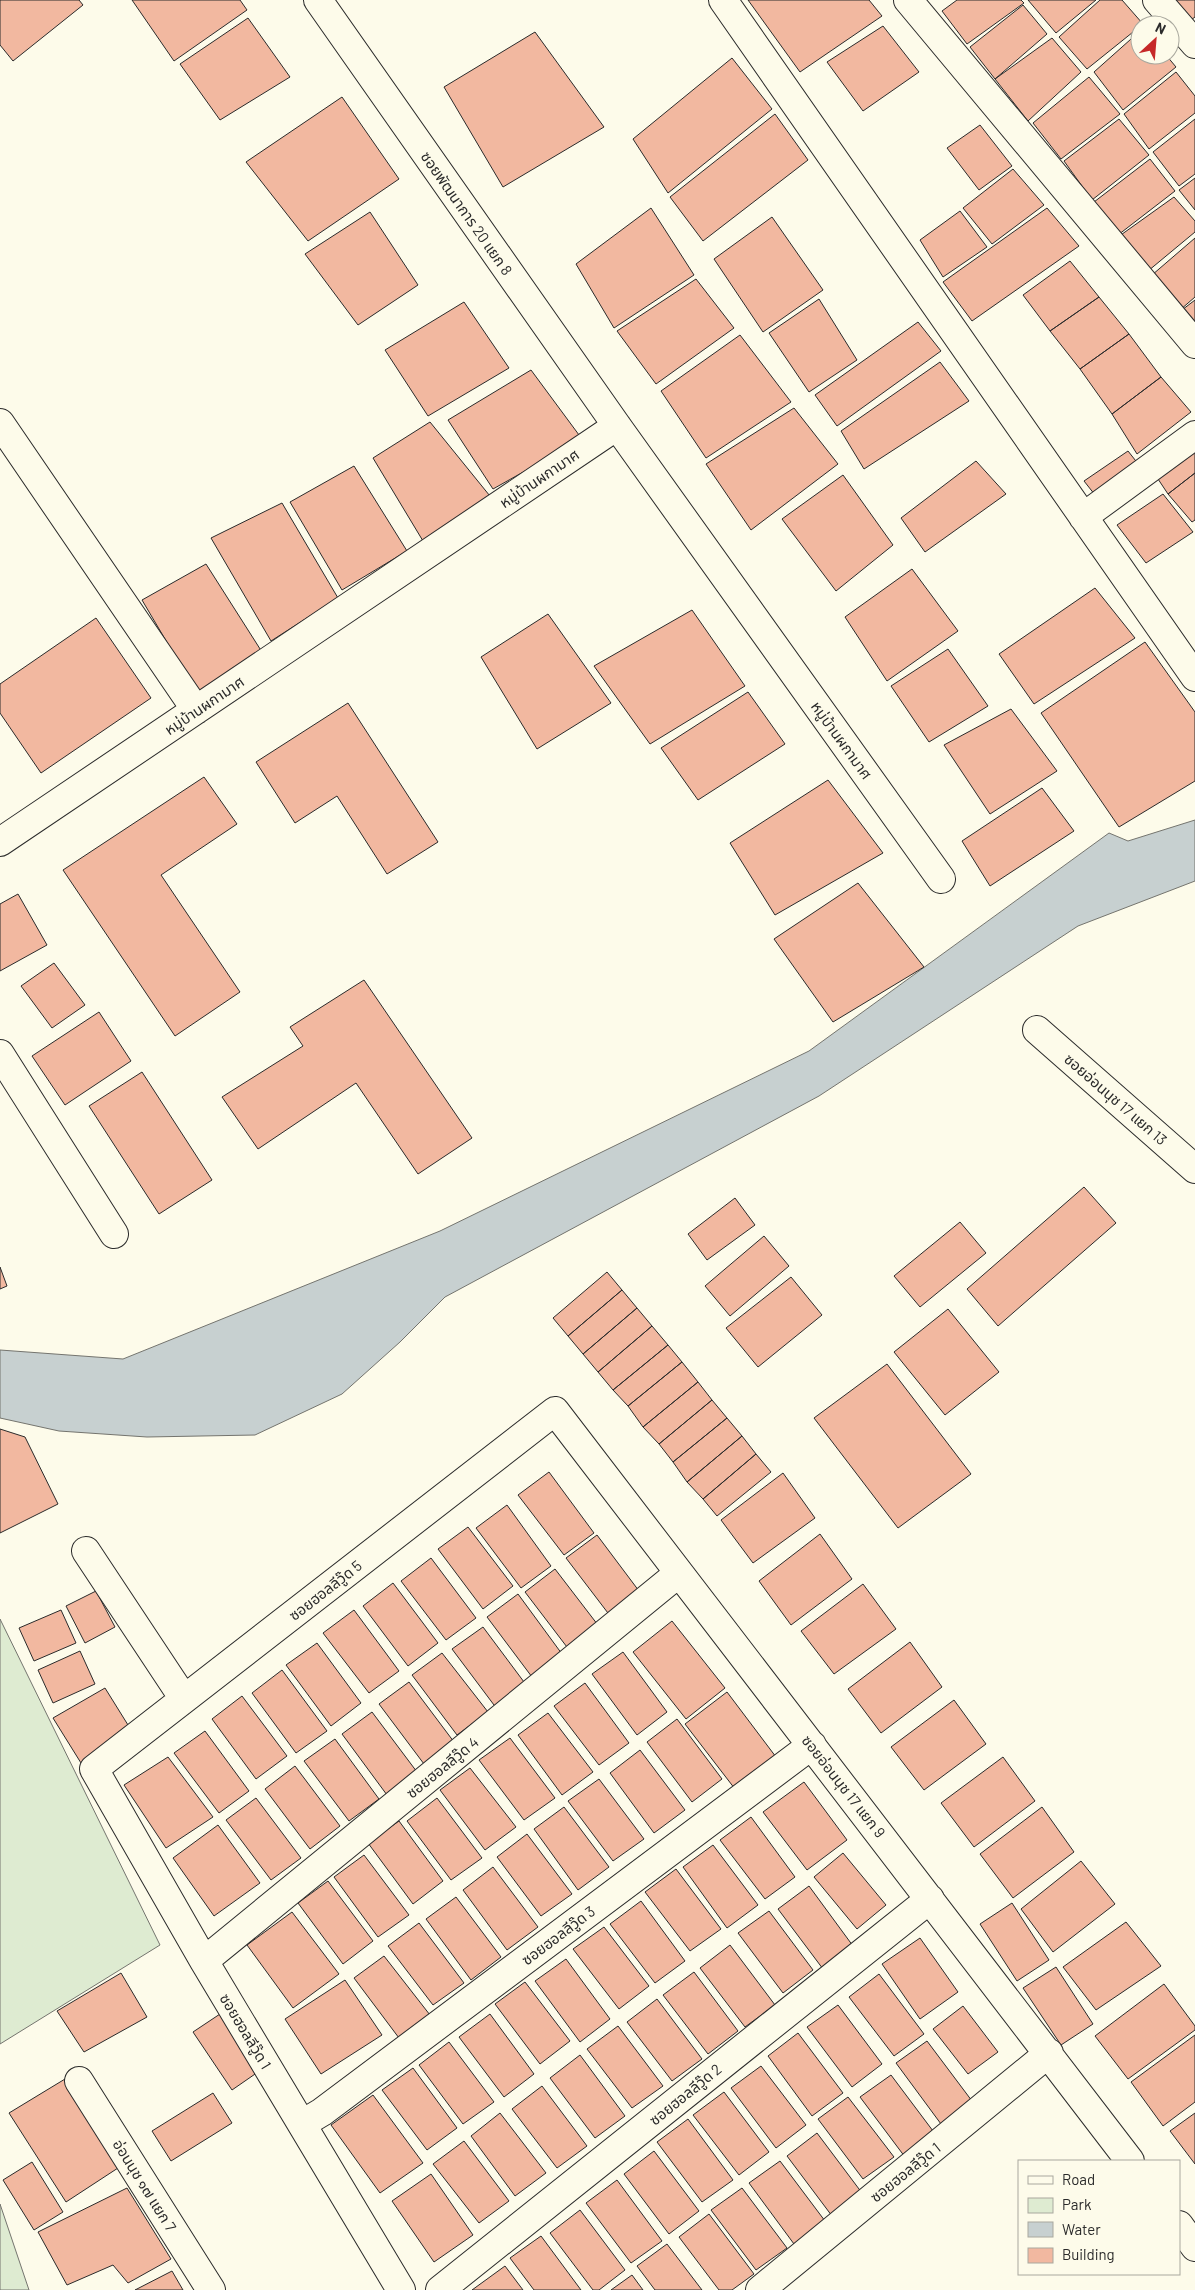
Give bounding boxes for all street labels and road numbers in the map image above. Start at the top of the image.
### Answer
street label: ซอยพัฒนาการ 20 แยก 8 [418,148,516,278]
street label: หมู่บ้านผกามาศ [496,445,583,512]
street label: หมู่บ้านผกามาศ [161,672,248,739]
street label: หมู่บ้านผกามาศ [807,698,876,783]
street label: ซอยอ่อนนุช 17 แยก 13 [1060,1050,1171,1149]
street label: ซอยฮอลลีวู๊ด 5 [285,1556,366,1625]
street label: ซอยอ่อนนุช 17 แยก 9 [798,1731,890,1841]
street label: ซอยฮอลลีวู๊ด 4 [402,1732,482,1802]
street label: ซอยฮอลลีวู๊ด 3 [518,1902,599,1969]
street label: ซอยฮอลลีวู๊ด 1 [216,1990,276,2073]
street label: ซอยฮอลลีวู๊ด 2 [645,2059,725,2129]
street label: อ่อนนุช ๑๗ แยก 7 [109,2136,180,2235]
street label: ซอยฮอลลีวู๊ด 1 [866,2138,944,2206]

